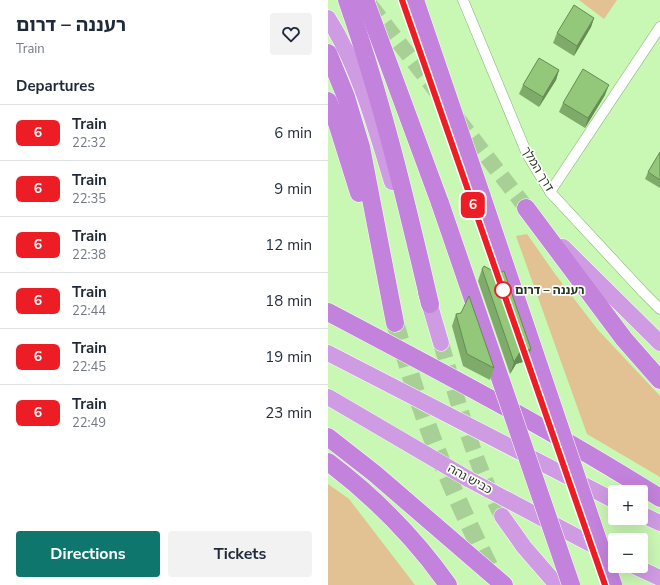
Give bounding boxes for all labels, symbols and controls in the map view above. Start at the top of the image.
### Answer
text: רעננה – דרום [16,12,126,38]
button: heart [270,13,312,55]
text: Train [16,40,45,58]
text: Departures [16,76,95,96]
text: Train [72,114,107,134]
text: 6 [34,123,42,142]
text: 6 min [274,123,312,143]
text: 22:32 [72,134,106,152]
street label: דרך המלך [518,144,558,195]
text: Train [72,170,107,190]
text: 6 [34,179,42,198]
text: 9 min [274,179,312,199]
text: 22:35 [72,190,106,208]
line badge: 6 [460,192,486,218]
text: 6 [469,195,477,214]
text: Train [72,226,107,246]
text: 6 [34,235,42,254]
text: 12 min [265,235,312,255]
text: 22:38 [72,246,106,264]
marker: רעננה – דרום [494,281,512,299]
text: Train [72,282,107,302]
place label: רעננה – דרום [515,282,584,298]
text: 6 [34,291,42,310]
text: 18 min [265,291,312,311]
text: 22:44 [72,302,106,320]
text: Train [72,338,107,358]
text: 6 [34,347,42,366]
text: 19 min [265,347,312,367]
text: 22:45 [72,358,106,376]
text: Train [72,394,107,414]
text: 6 [34,403,42,422]
text: 23 min [265,403,312,423]
text: 22:49 [72,414,106,432]
street label: כביש גהה [445,460,495,498]
map controls [608,485,648,573]
button: + [608,485,648,525]
button: Directions [16,531,160,577]
button: Tickets [168,531,312,577]
button: − [608,533,648,573]

